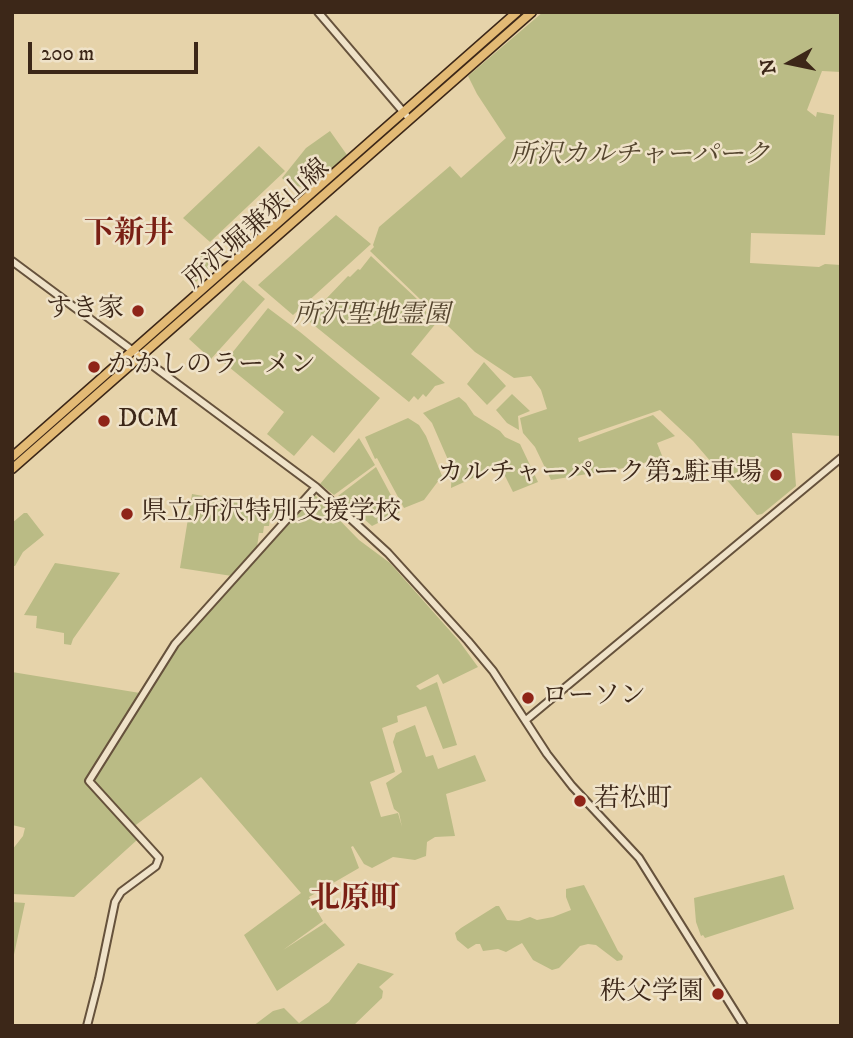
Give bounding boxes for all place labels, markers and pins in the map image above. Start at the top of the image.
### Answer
place label: すき家 [46,295,124,327]
marker: すき家 [130,303,146,319]
place label: かかしのラーメン [108,351,316,383]
marker: かかしのラーメン [86,359,102,375]
place label: DCM [118,405,178,437]
marker: DCM [96,413,112,429]
place label: カルチャーパーク第2駐車場 [437,459,762,491]
marker: カルチャーパーク第2駐車場 [768,467,784,483]
place label: 県立所沢特別支援学校 [141,498,401,530]
marker: 県立所沢特別支援学校 [119,506,135,522]
place label: ローソン [542,682,646,714]
marker: ローソン [520,690,536,706]
place label: 若松町 [594,785,672,817]
marker: 若松町 [572,793,588,809]
place label: 秩父学園 [600,978,704,1010]
marker: 秩父学園 [710,986,726,1002]

